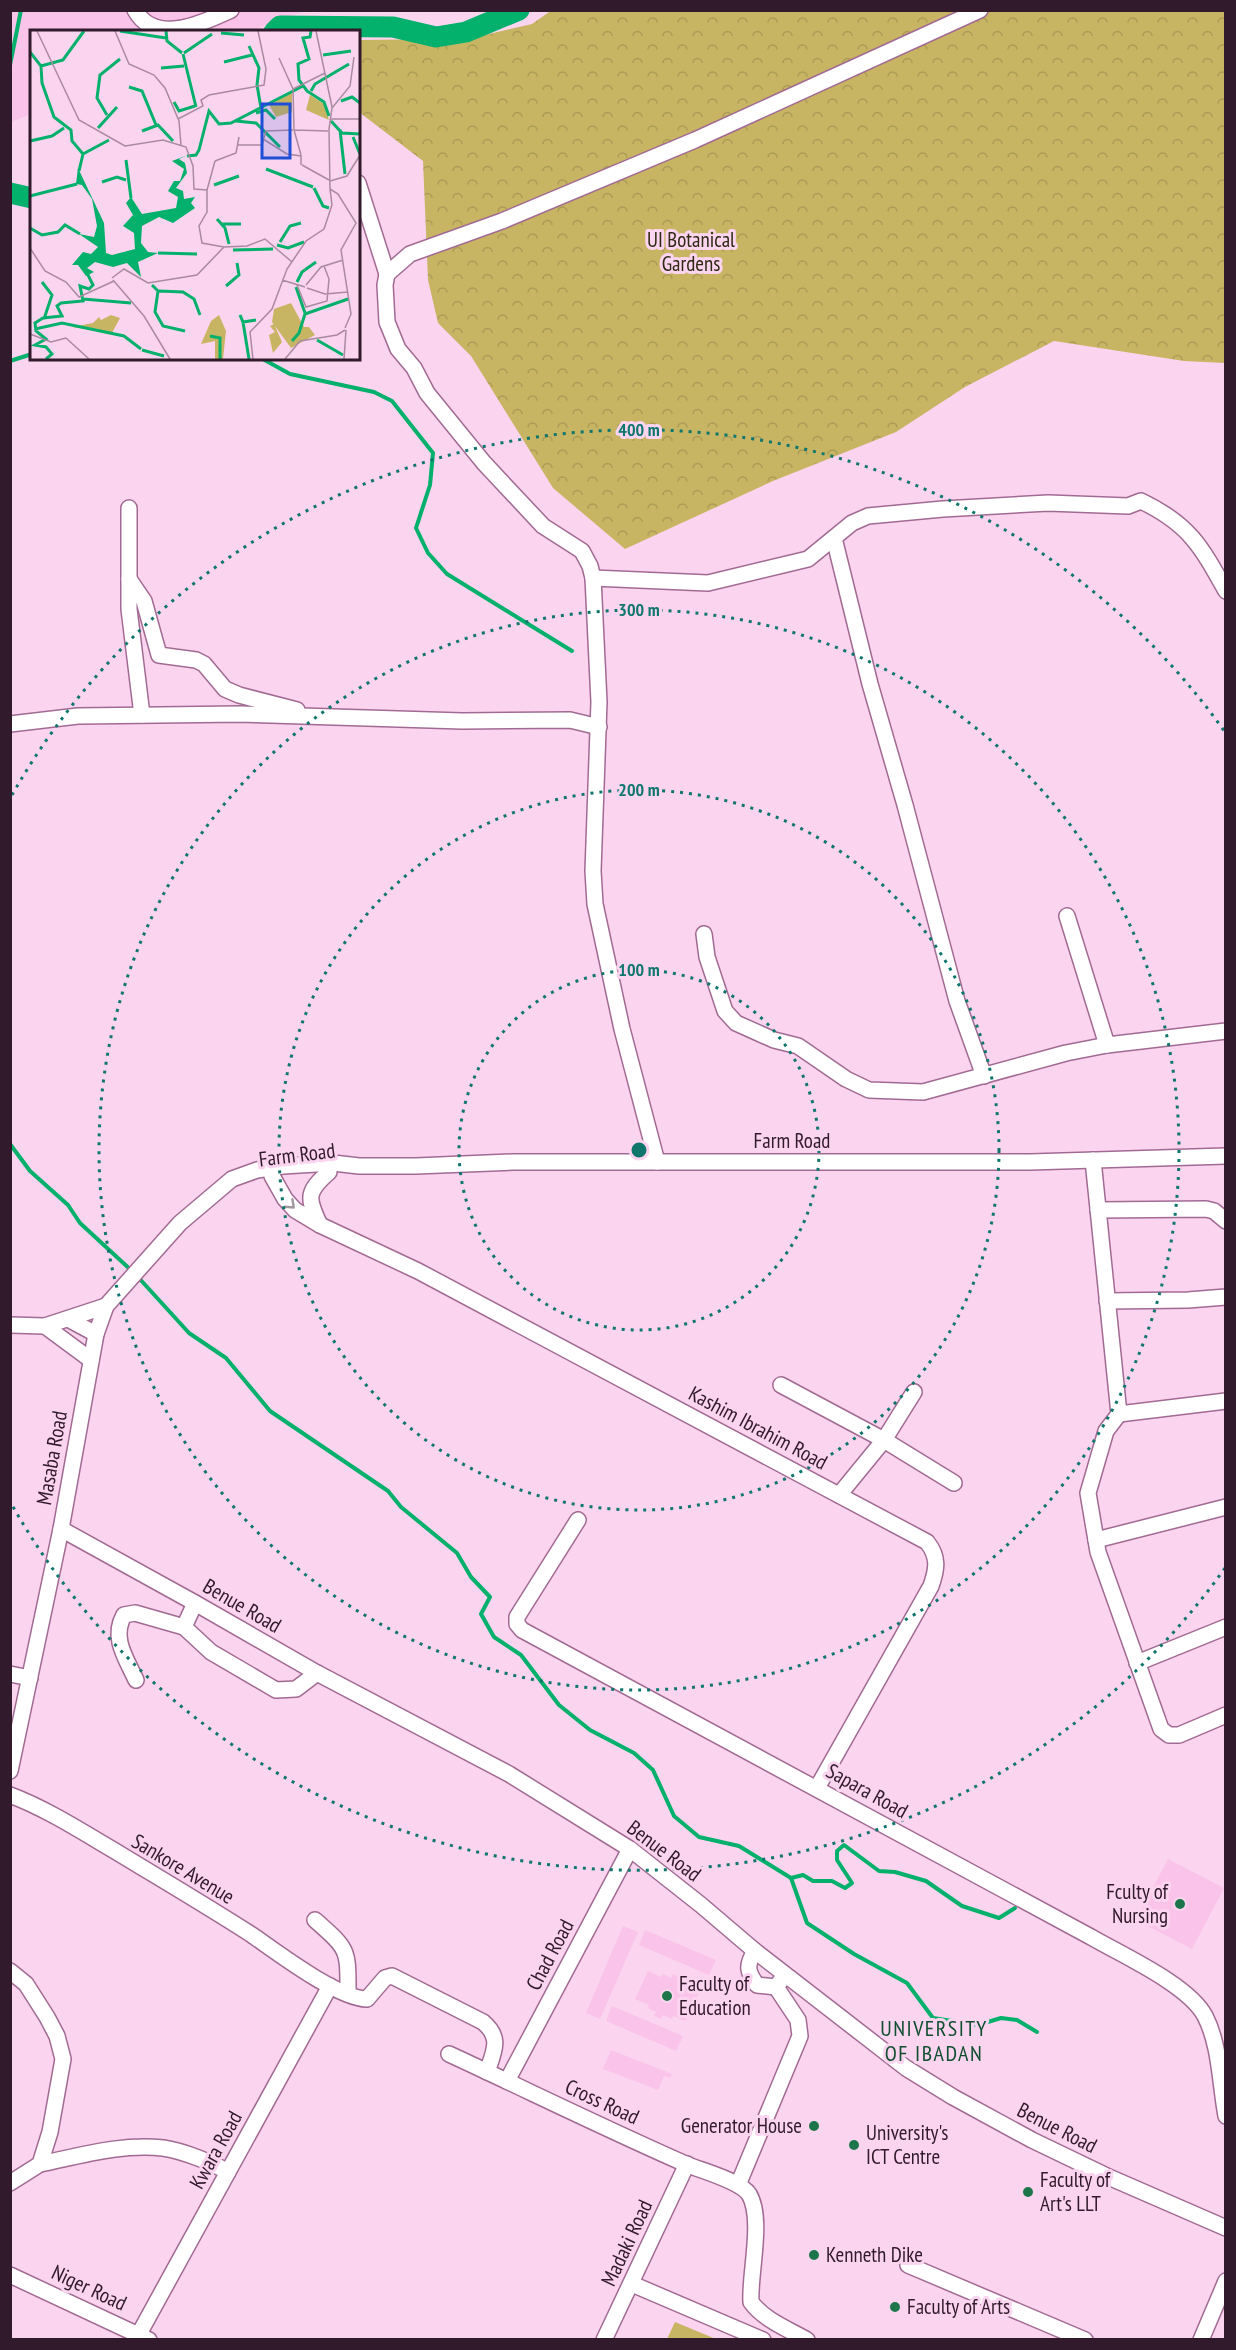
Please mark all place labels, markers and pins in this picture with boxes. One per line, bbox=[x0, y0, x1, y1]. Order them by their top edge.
centre of rings bbox=[629, 1140, 649, 1160]
place label: Fculty of Nursing bbox=[1106, 1878, 1169, 1929]
marker: Fculty of Nursing bbox=[1173, 1897, 1187, 1911]
place label: Faculty of Education bbox=[679, 1970, 751, 2021]
marker: Faculty of Education bbox=[660, 1989, 674, 2003]
place label: Generator House bbox=[681, 2112, 802, 2139]
marker: Generator House bbox=[807, 2119, 821, 2133]
place label: University's ICT Centre bbox=[866, 2119, 948, 2170]
marker: University's ICT Centre bbox=[847, 2138, 861, 2152]
place label: Faculty of Art's LLT bbox=[1040, 2166, 1111, 2217]
marker: Faculty of Art's LLT bbox=[1021, 2185, 1035, 2199]
place label: Kenneth Dike bbox=[826, 2241, 923, 2268]
marker: Kenneth Dike bbox=[807, 2248, 821, 2262]
place label: Faculty of Arts bbox=[907, 2293, 1010, 2320]
marker: Faculty of Arts bbox=[888, 2300, 902, 2314]

